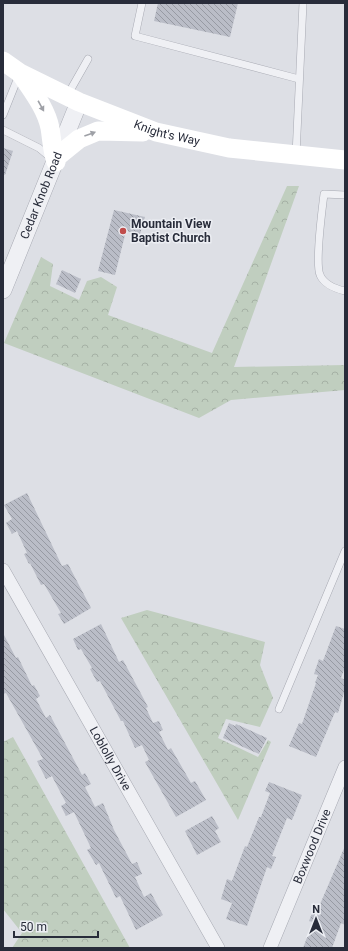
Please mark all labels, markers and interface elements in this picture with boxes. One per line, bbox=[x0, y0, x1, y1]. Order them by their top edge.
one-way arrow bbox=[38, 100, 45, 111]
street label: Knight's Way bbox=[132, 117, 201, 148]
one-way arrow bbox=[84, 130, 96, 136]
street label: Cedar Knob Road bbox=[17, 150, 65, 241]
place label: Mountain View Baptist Church bbox=[131, 217, 212, 245]
marker: Mountain View Baptist Church bbox=[118, 226, 128, 236]
street label: Loblolly Drive bbox=[87, 724, 134, 793]
street label: Boxwood Drive bbox=[290, 807, 334, 886]
north arrow bbox=[296, 899, 336, 939]
text: N bbox=[312, 903, 320, 916]
scale bar bbox=[14, 913, 98, 939]
text: 50 m bbox=[20, 920, 47, 934]

